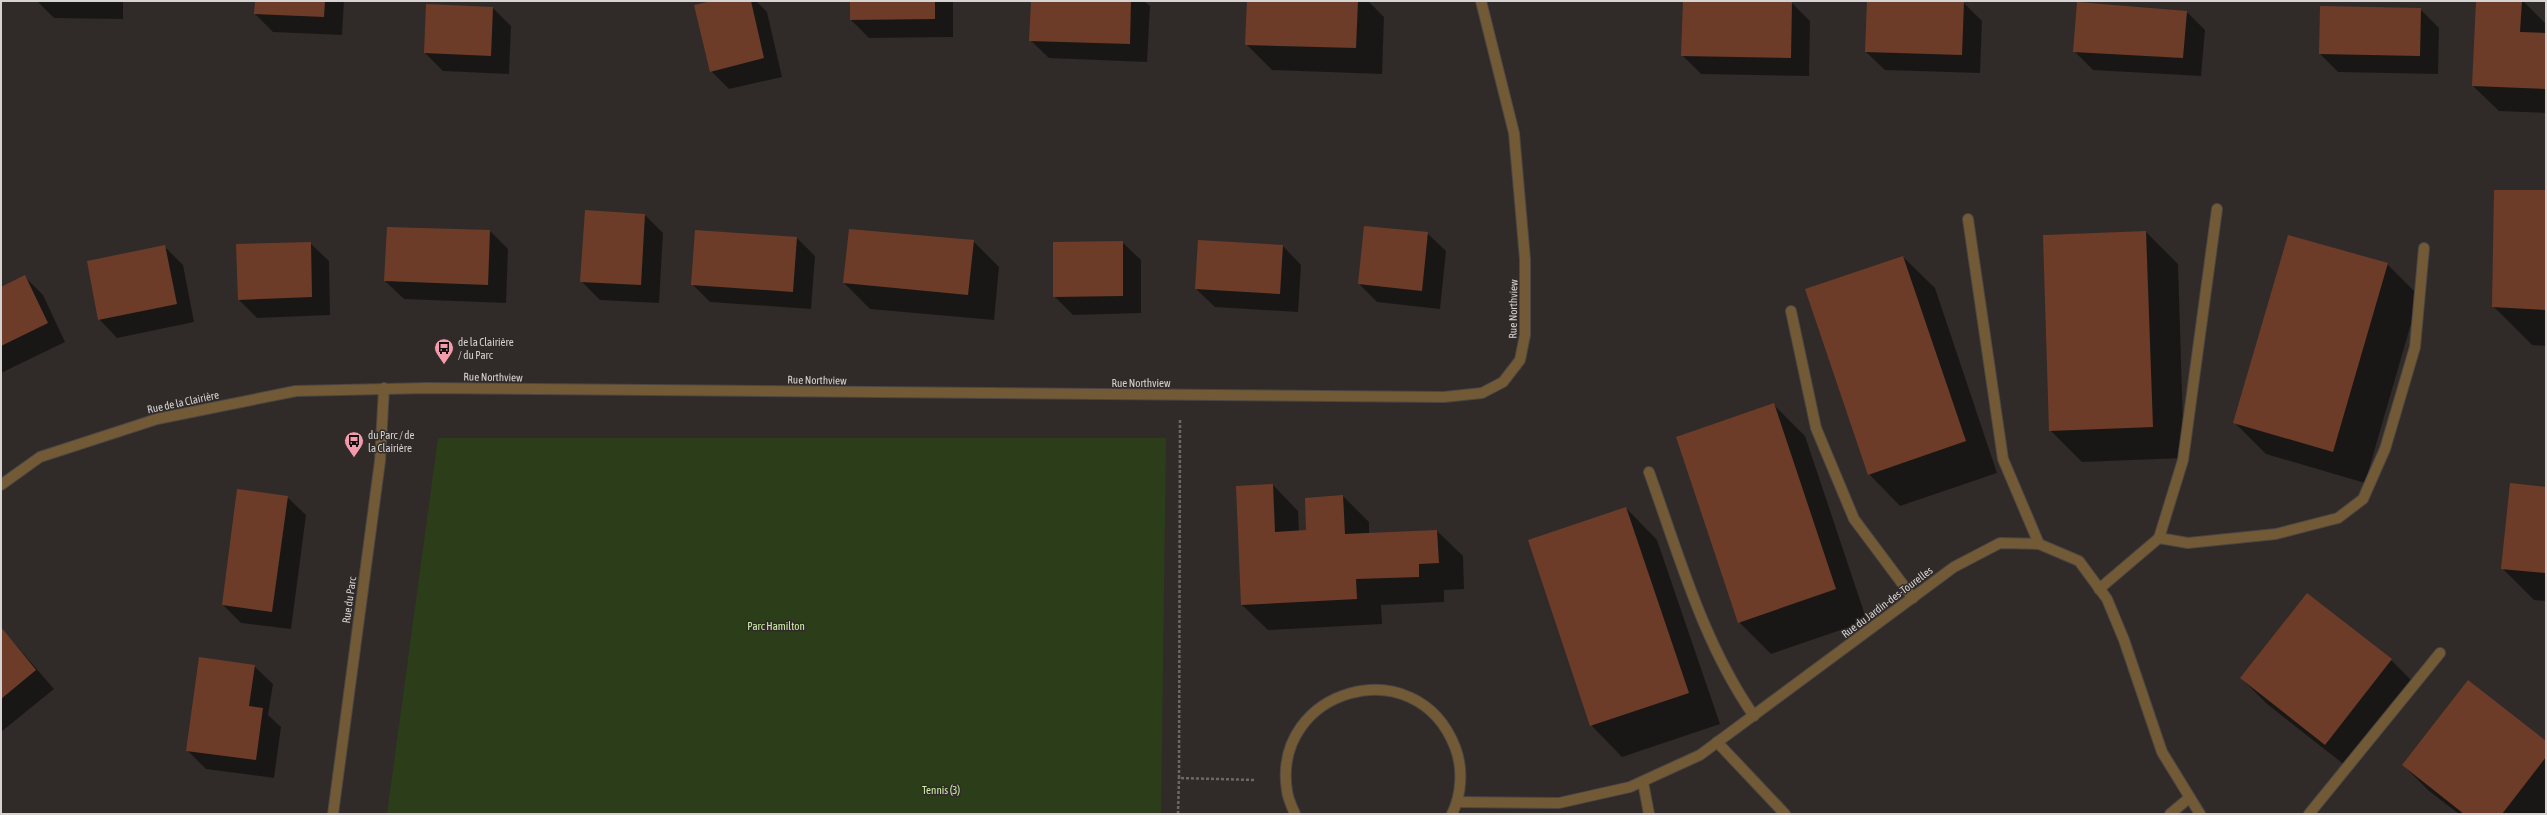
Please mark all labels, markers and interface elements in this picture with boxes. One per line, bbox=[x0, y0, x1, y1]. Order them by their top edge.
street label: Rue Northview bbox=[1506, 279, 1520, 339]
place label: de la Clairière / du Parc bbox=[458, 336, 514, 361]
bus stop icon: de la Clairière / du Parc bbox=[433, 337, 455, 365]
street label: Rue Northview bbox=[463, 370, 523, 384]
street label: Rue Northview bbox=[787, 373, 847, 387]
street label: Rue Northview bbox=[1111, 377, 1171, 389]
street label: Rue de la Clairière bbox=[146, 389, 220, 415]
place label: du Parc / de la Clairière bbox=[368, 429, 415, 454]
bus stop icon: du Parc / de la Clairière bbox=[343, 430, 365, 458]
street label: Rue du Jardin-des-Tourelles bbox=[1839, 564, 1935, 640]
street label: Rue du Parc bbox=[340, 575, 358, 624]
park label: Parc Hamilton bbox=[747, 620, 805, 632]
park label: Tennis (3) bbox=[922, 784, 960, 796]

